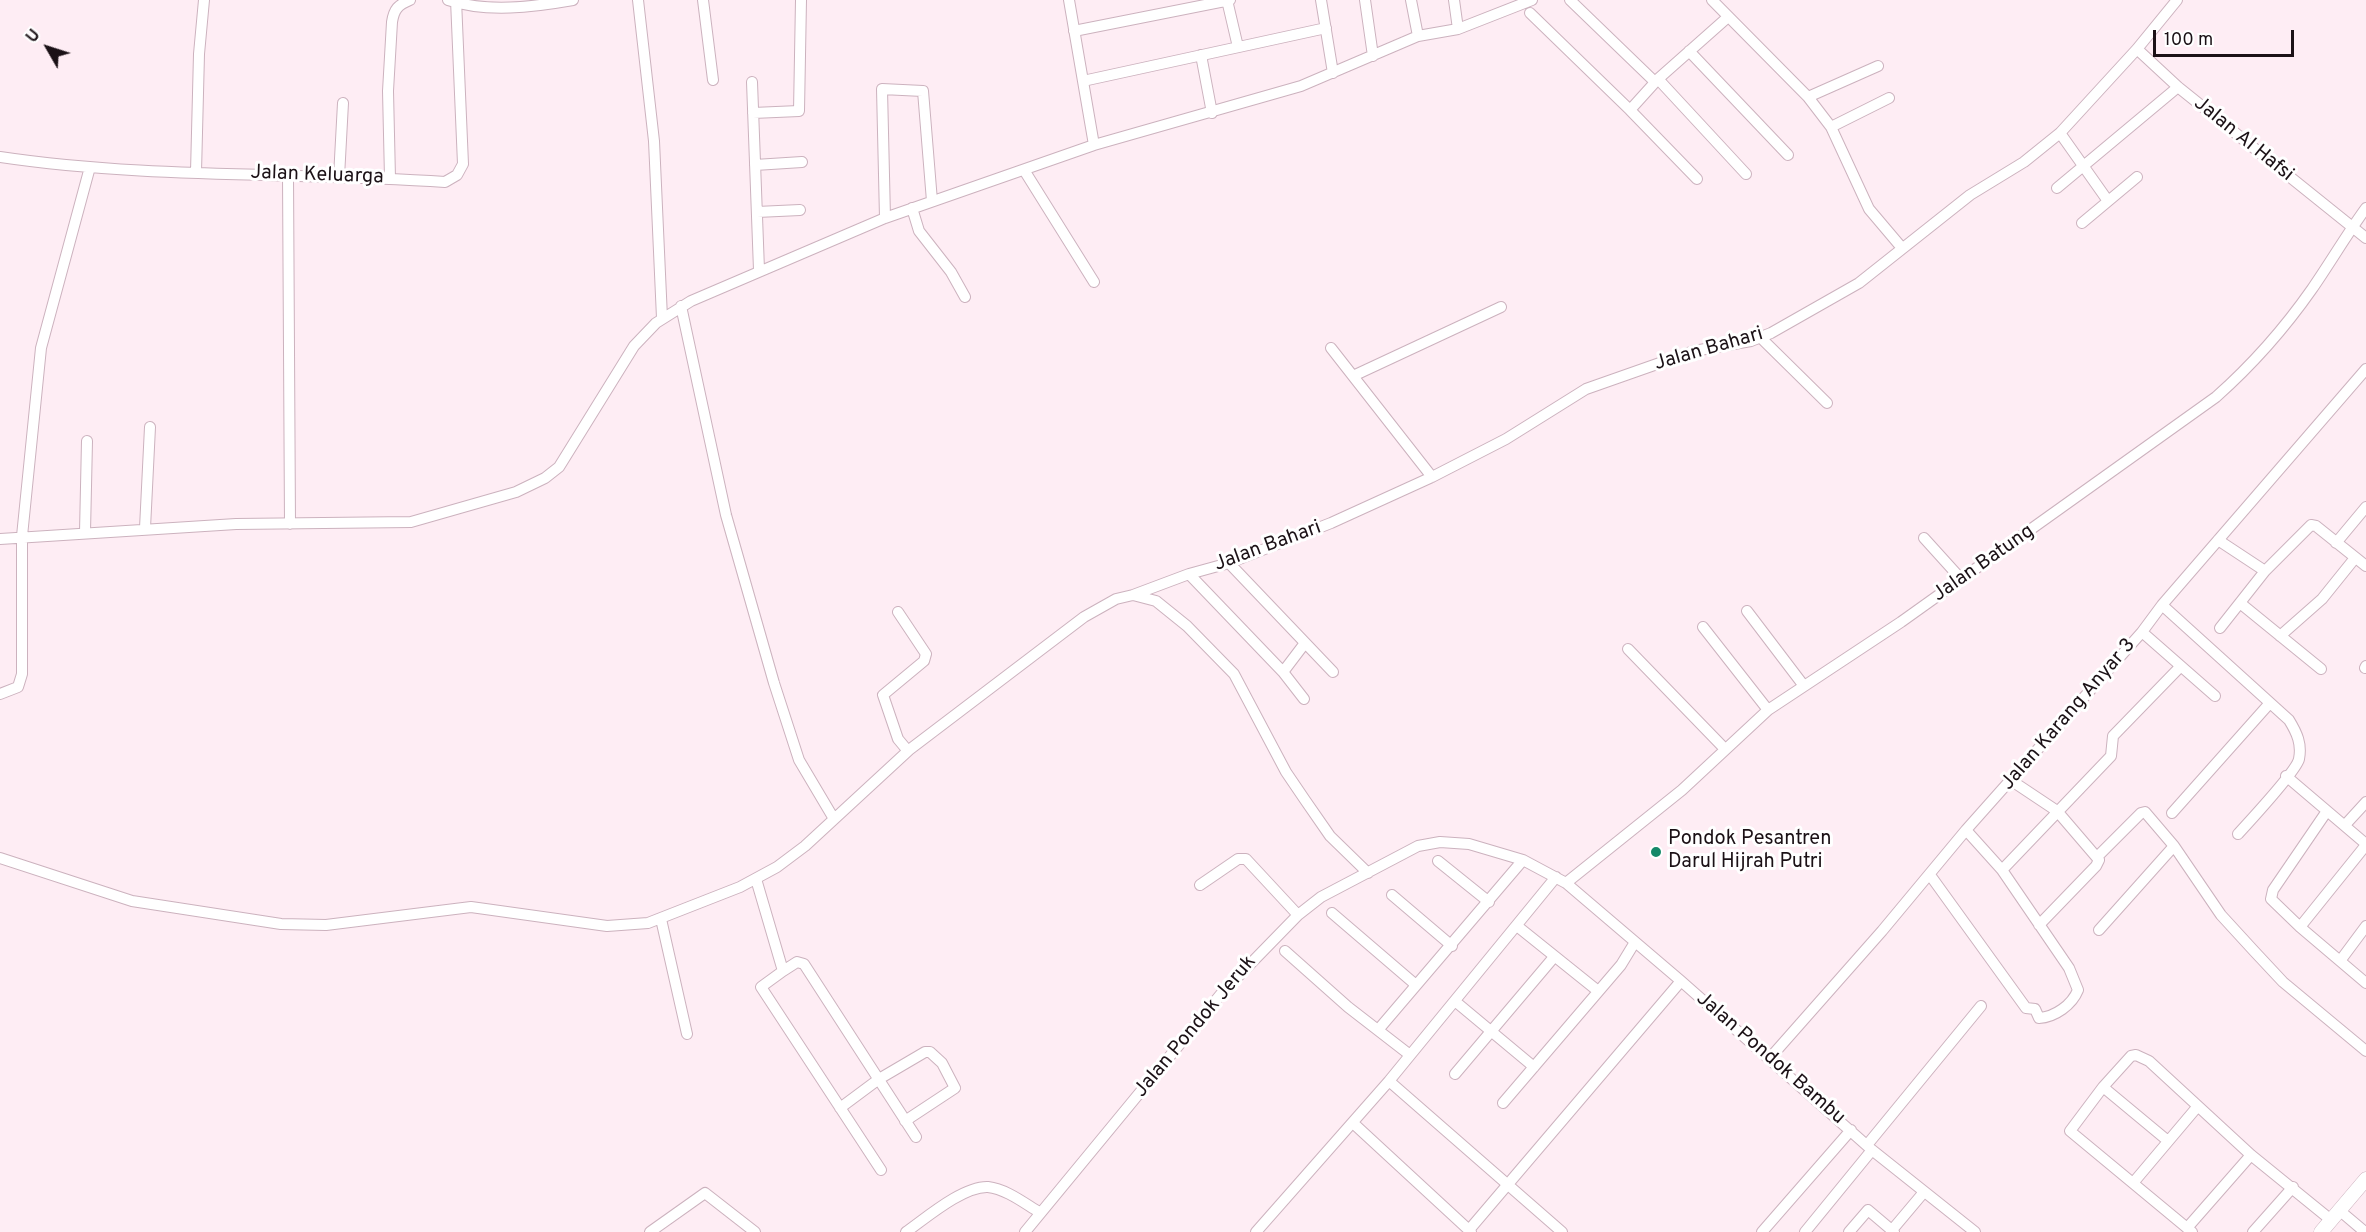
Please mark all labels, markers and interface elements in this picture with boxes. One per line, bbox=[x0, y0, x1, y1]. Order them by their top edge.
north arrow bbox=[18, 18, 78, 78]
scale bar bbox=[2156, 18, 2297, 56]
text: U bbox=[23, 26, 45, 47]
text: 100 m bbox=[2164, 29, 2213, 52]
street label: Jalan Al Hafsi bbox=[2188, 92, 2298, 188]
street label: Jalan Keluarga bbox=[250, 162, 384, 190]
street label: Jalan Bahari bbox=[1652, 323, 1766, 377]
street label: Jalan Bahari bbox=[1211, 517, 1325, 577]
street label: Jalan Batung bbox=[1929, 520, 2039, 608]
street label: Jalan Karang Anyar 3 bbox=[1997, 634, 2141, 796]
place label: Pondok Pesantren Darul Hijrah Putri bbox=[1668, 828, 1831, 875]
marker: Pondok Pesantren Darul Hijrah Putri bbox=[1649, 845, 1663, 859]
street label: Jalan Pondok Jeruk bbox=[1130, 951, 1262, 1103]
street label: Jalan Pondok Bambu bbox=[1690, 988, 1850, 1130]

